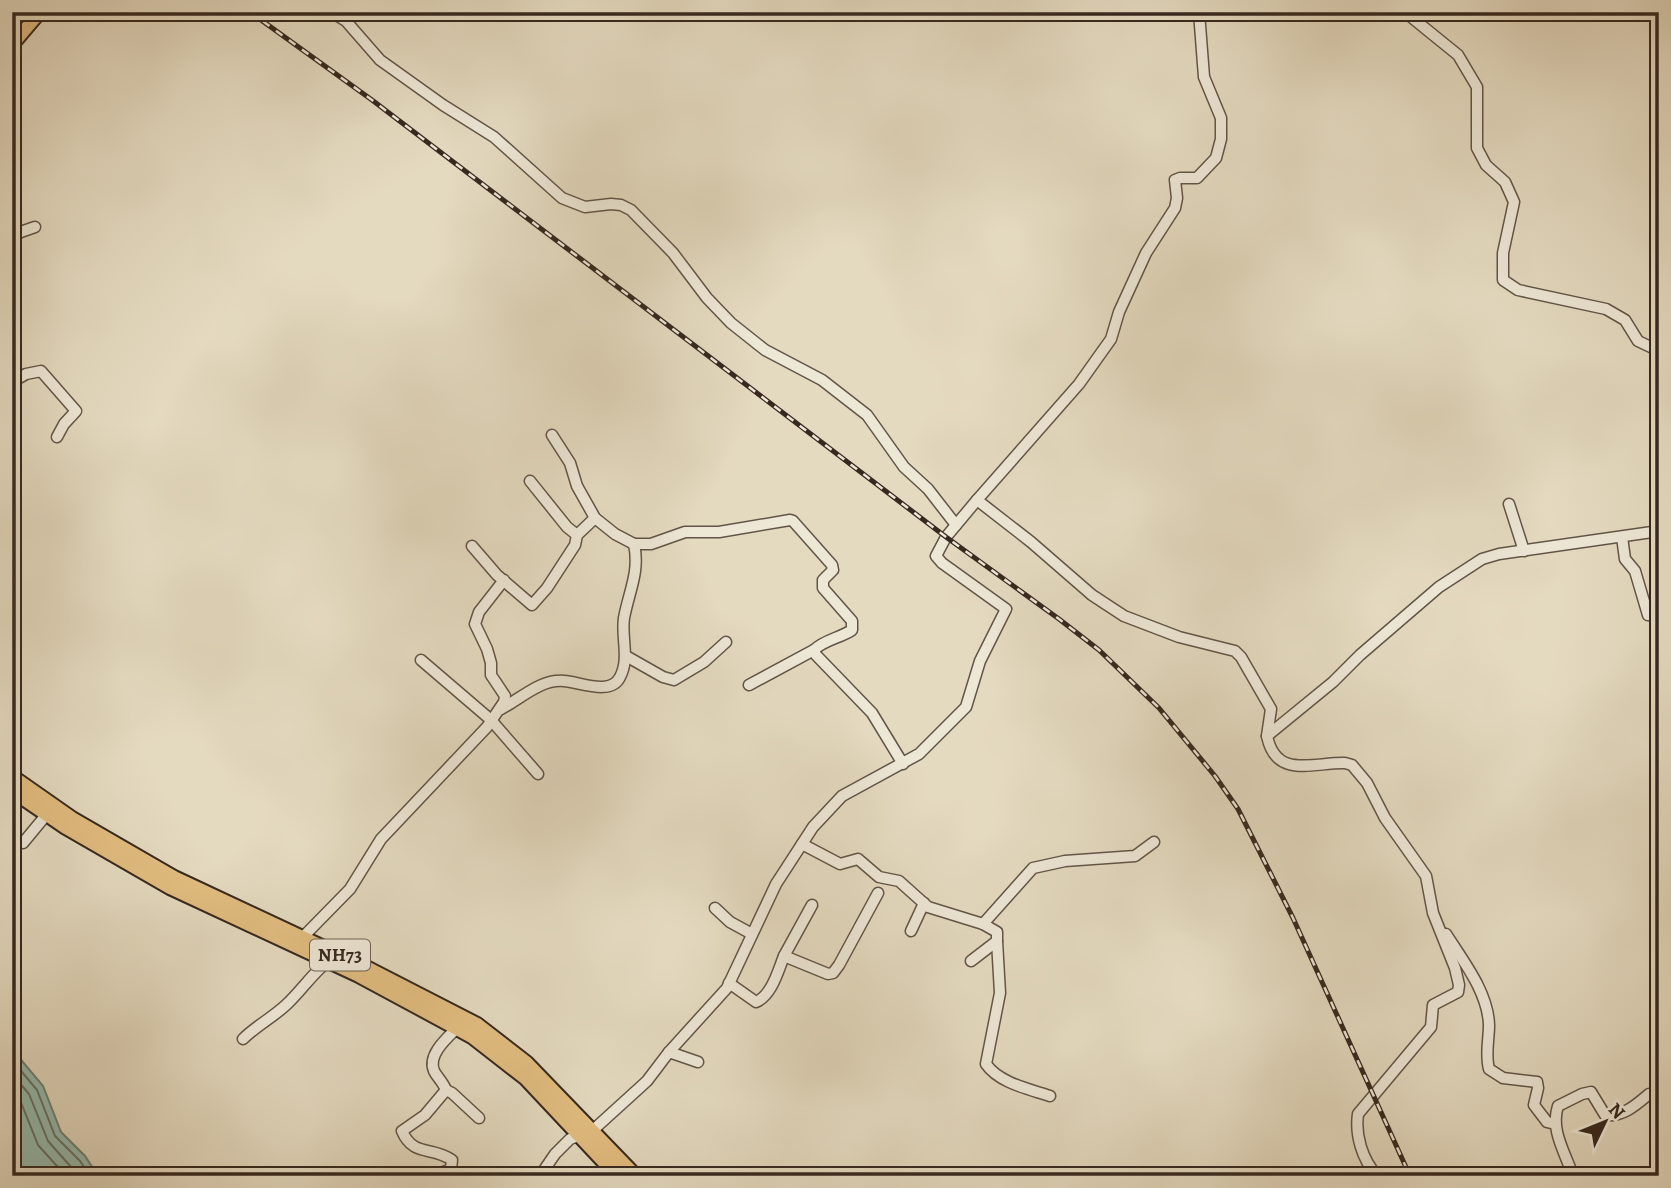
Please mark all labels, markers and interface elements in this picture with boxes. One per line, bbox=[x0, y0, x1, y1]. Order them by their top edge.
road number: NH73 bbox=[310, 939, 370, 970]
north arrow bbox=[1570, 1086, 1640, 1156]
text: N bbox=[1602, 1097, 1631, 1125]

